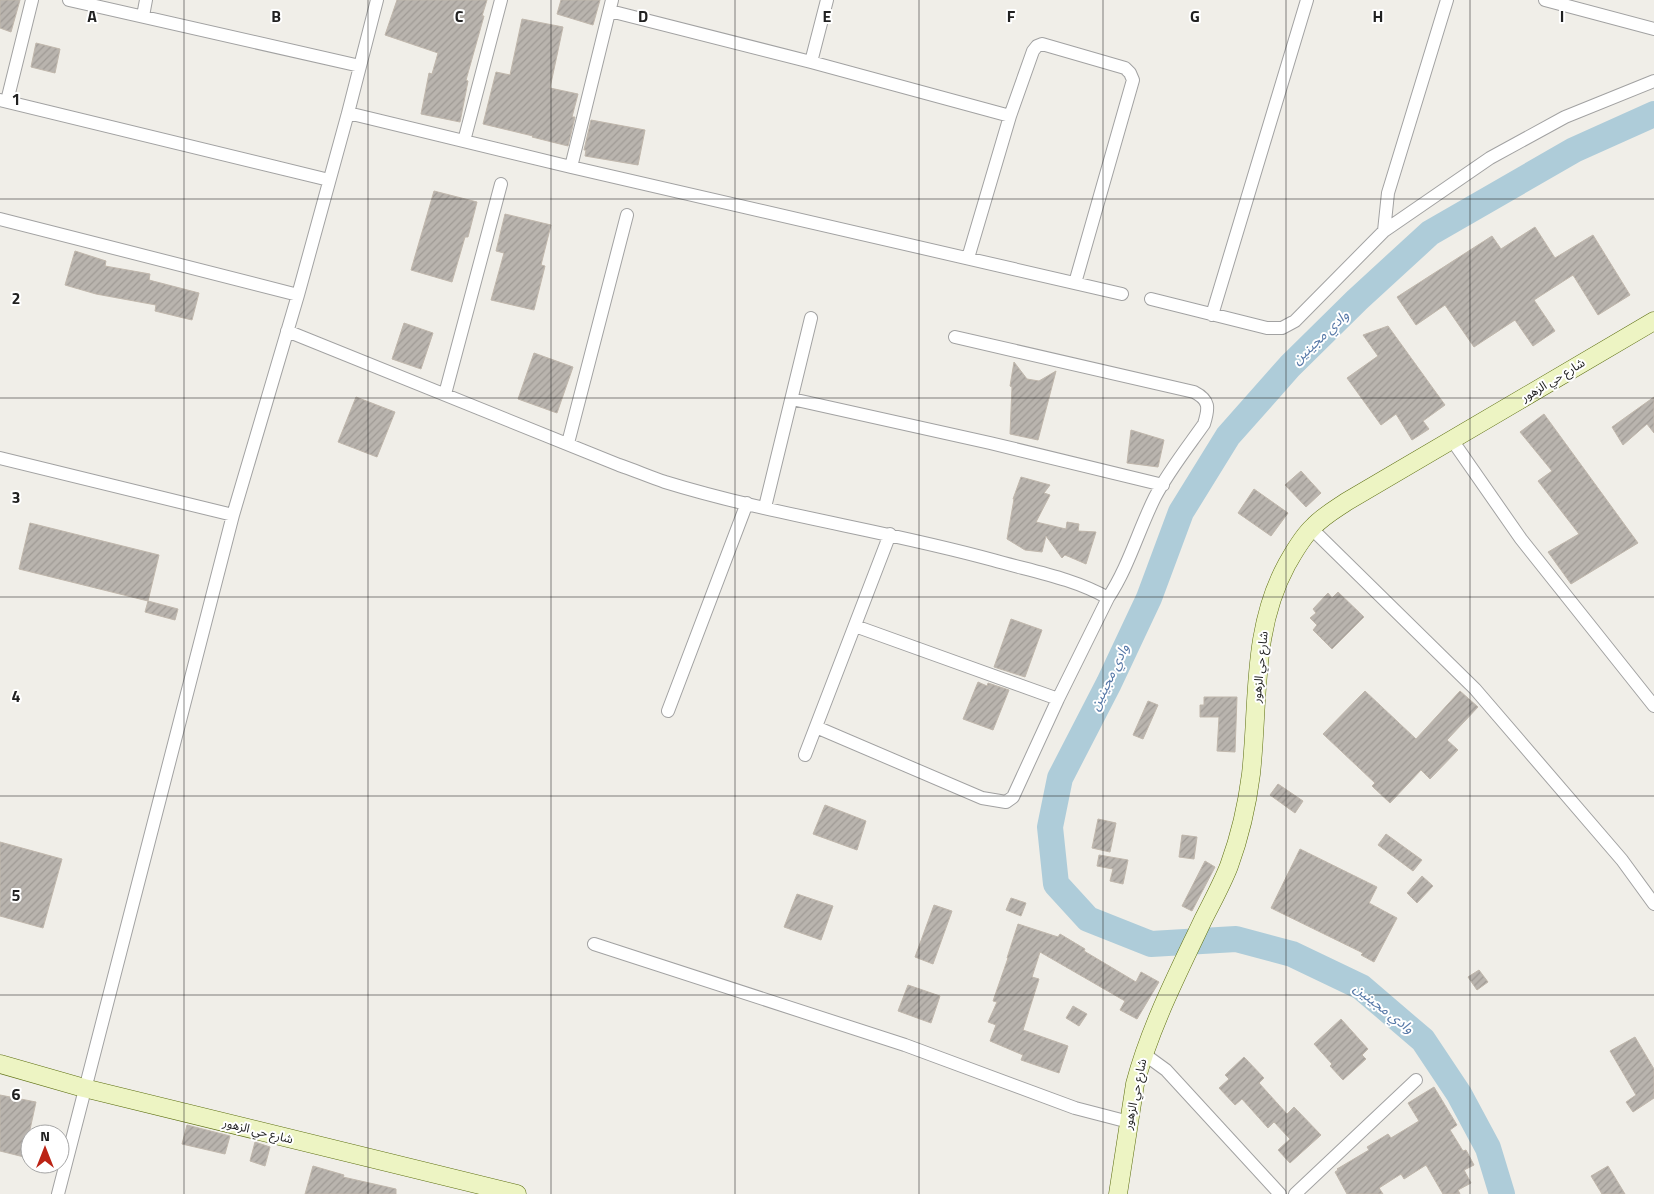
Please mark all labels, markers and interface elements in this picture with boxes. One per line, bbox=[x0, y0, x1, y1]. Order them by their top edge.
text: A bbox=[87, 4, 97, 28]
text: B bbox=[271, 4, 281, 28]
text: C bbox=[455, 4, 464, 28]
text: D bbox=[638, 4, 648, 28]
text: E bbox=[823, 4, 832, 28]
text: F bbox=[1007, 4, 1016, 28]
text: G bbox=[1190, 4, 1200, 28]
text: H bbox=[1373, 4, 1383, 28]
text: I bbox=[1560, 4, 1564, 28]
text: 1 bbox=[12, 87, 20, 111]
text: 2 bbox=[12, 286, 20, 310]
water label: وادي مجينين bbox=[1286, 304, 1354, 370]
street label: شارع حي الزهور bbox=[1516, 353, 1589, 407]
text: 3 bbox=[12, 485, 20, 509]
street label: شارع حي الزهور bbox=[1246, 630, 1273, 705]
water label: وادي مجينين bbox=[1083, 640, 1135, 714]
text: 4 bbox=[12, 684, 21, 708]
text: 5 bbox=[12, 883, 21, 907]
water label: وادي مجينين bbox=[1349, 977, 1419, 1039]
street label: شارع حي الزهور bbox=[1118, 1057, 1152, 1132]
text: 6 bbox=[12, 1082, 21, 1106]
street label: شارع حي الزهور bbox=[220, 1112, 295, 1149]
north arrow bbox=[20, 1124, 70, 1174]
text: N bbox=[40, 1125, 50, 1146]

